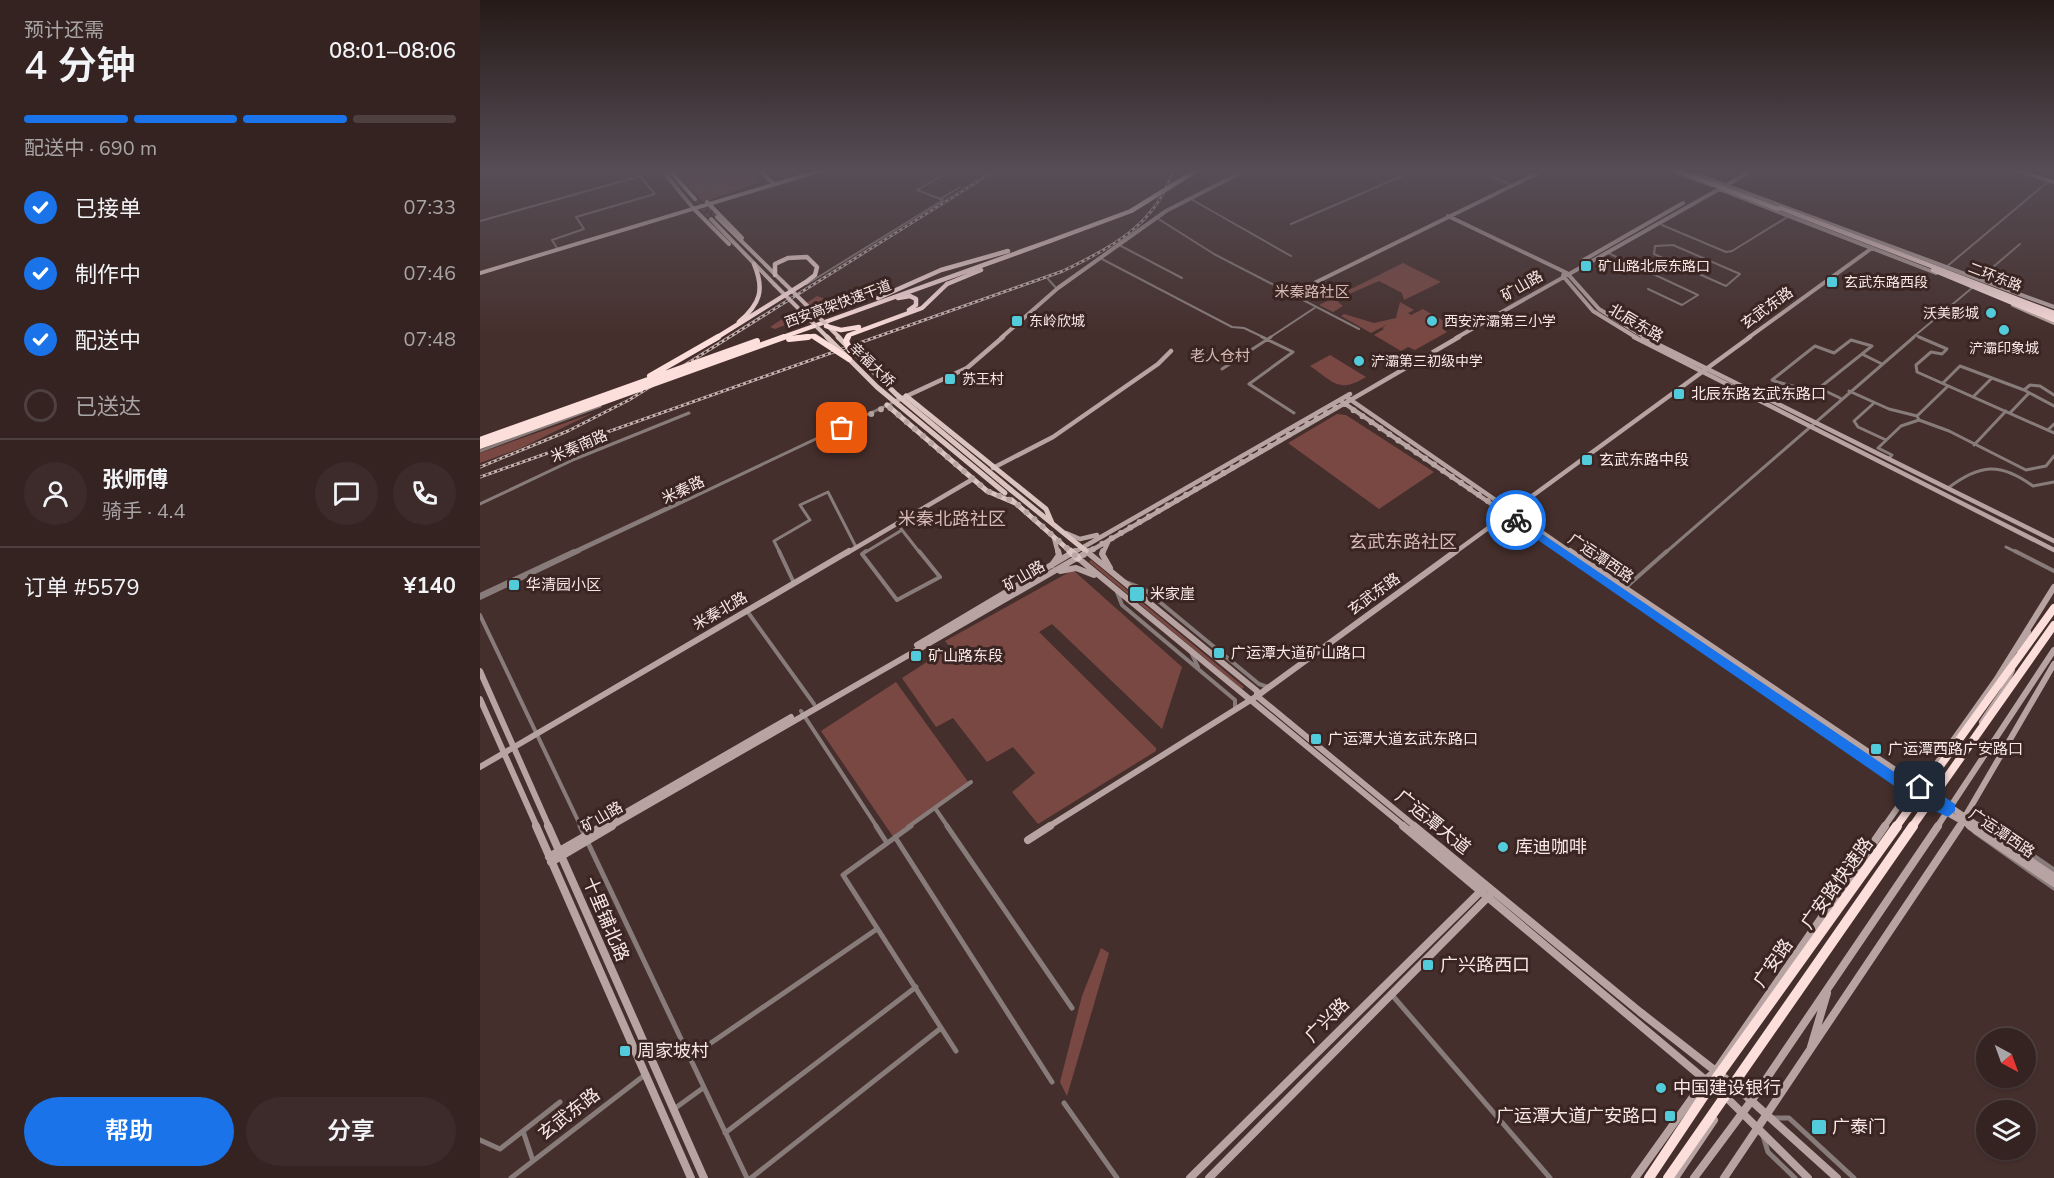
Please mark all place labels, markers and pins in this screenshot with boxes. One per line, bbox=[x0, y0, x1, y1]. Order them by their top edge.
place label: 矿山路北辰东路口 bbox=[1598, 257, 1710, 276]
marker: 矿山路北辰东路口 bbox=[1579, 259, 1593, 273]
place label: 玄武东路西段 bbox=[1844, 273, 1928, 292]
marker: 玄武东路西段 bbox=[1825, 275, 1839, 289]
place label: 沃美影城 bbox=[1923, 304, 1979, 323]
marker: 沃美影城 bbox=[1984, 306, 1998, 320]
place label: 东岭欣城 bbox=[1029, 312, 1085, 331]
place label: 西安浐灞第三小学 bbox=[1444, 312, 1556, 331]
marker: 东岭欣城 bbox=[1010, 314, 1024, 328]
marker: 西安浐灞第三小学 bbox=[1425, 314, 1439, 328]
marker: 浐灞印象城 bbox=[1997, 323, 2011, 337]
place label: 浐灞印象城 bbox=[1969, 339, 2039, 358]
place label: 浐灞第三初级中学 bbox=[1371, 352, 1483, 371]
marker: 浐灞第三初级中学 bbox=[1352, 354, 1366, 368]
place label: 苏王村 bbox=[962, 370, 1004, 389]
marker: 苏王村 bbox=[943, 372, 957, 386]
place label: 北辰东路玄武东路口 bbox=[1691, 384, 1826, 404]
marker: 北辰东路玄武东路口 bbox=[1672, 387, 1686, 401]
pin bbox=[816, 402, 867, 453]
place label: 玄武东路中段 bbox=[1599, 450, 1689, 470]
marker: 玄武东路中段 bbox=[1580, 453, 1594, 467]
place label: 华清园小区 bbox=[526, 575, 601, 595]
marker: 华清园小区 bbox=[507, 578, 521, 592]
place label: 米家崖 bbox=[1150, 584, 1195, 604]
marker: 米家崖 bbox=[1128, 585, 1146, 603]
place label: 广运潭大道矿山路口 bbox=[1231, 643, 1366, 663]
place label: 矿山路东段 bbox=[928, 646, 1003, 666]
marker: 广运潭大道矿山路口 bbox=[1212, 646, 1226, 660]
marker: 矿山路东段 bbox=[909, 649, 923, 663]
place label: 广运潭大道玄武东路口 bbox=[1328, 729, 1478, 749]
marker: 广运潭大道玄武东路口 bbox=[1309, 732, 1323, 746]
place label: 广运潭西路广安路口 bbox=[1888, 739, 2023, 759]
marker: 广运潭西路广安路口 bbox=[1869, 742, 1883, 756]
pin bbox=[1894, 761, 1945, 812]
place label: 库迪咖啡 bbox=[1515, 835, 1587, 859]
marker: 库迪咖啡 bbox=[1496, 840, 1510, 854]
place label: 广兴路西口 bbox=[1440, 953, 1530, 977]
marker: 广兴路西口 bbox=[1421, 958, 1435, 972]
place label: 周家坡村 bbox=[637, 1039, 709, 1063]
marker: 周家坡村 bbox=[618, 1044, 632, 1058]
place label: 中国建设银行 bbox=[1673, 1076, 1781, 1100]
marker: 中国建设银行 bbox=[1654, 1081, 1668, 1095]
place label: 广运潭大道广安路口 bbox=[1496, 1104, 1658, 1128]
marker: 广运潭大道广安路口 bbox=[1663, 1109, 1677, 1123]
place label: 广泰门 bbox=[1832, 1115, 1886, 1139]
marker: 广泰门 bbox=[1810, 1118, 1828, 1136]

